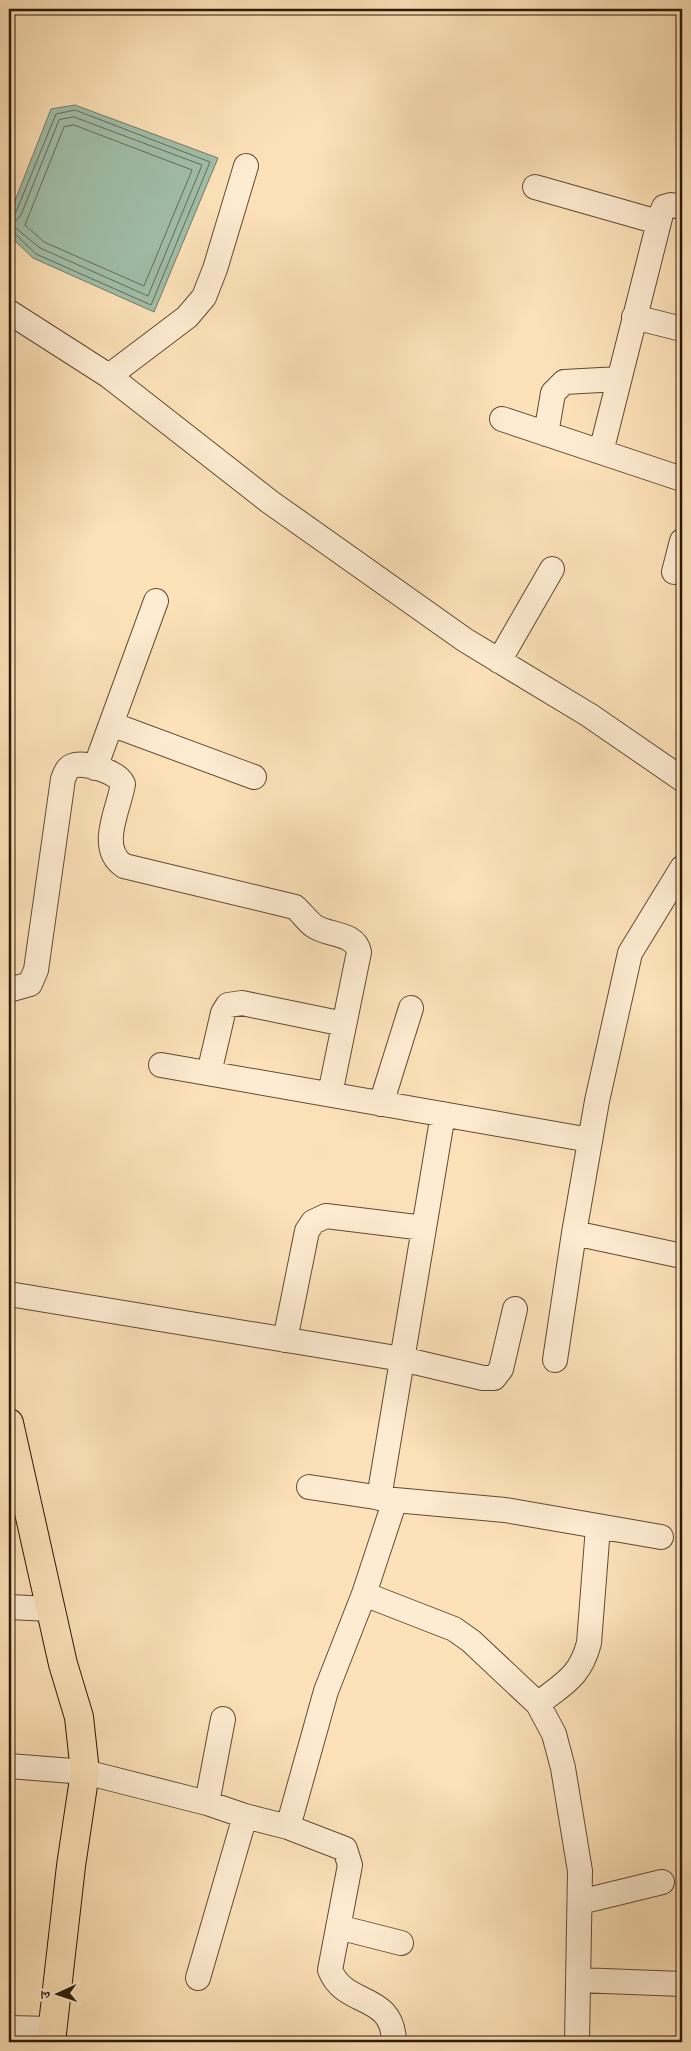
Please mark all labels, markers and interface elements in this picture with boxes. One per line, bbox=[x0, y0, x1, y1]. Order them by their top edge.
north arrow bbox=[32, 1968, 82, 2018]
text: उ bbox=[39, 1990, 53, 2000]

